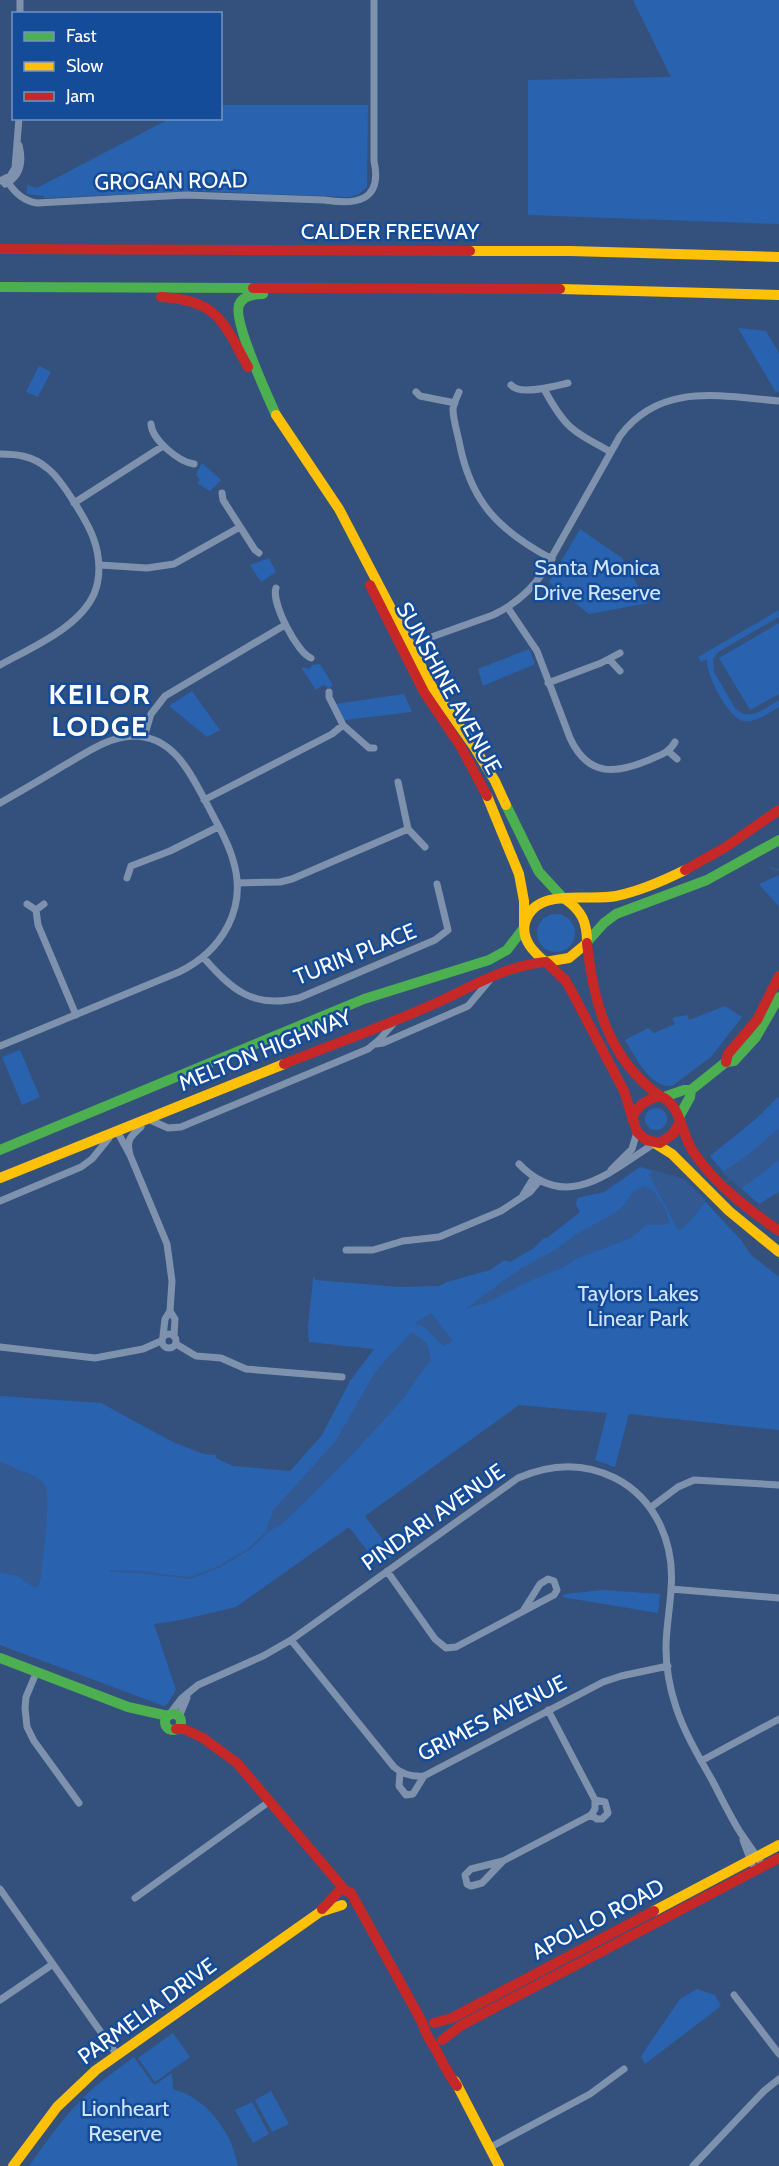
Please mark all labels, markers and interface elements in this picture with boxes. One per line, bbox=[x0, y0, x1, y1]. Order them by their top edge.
legend bbox=[12, 12, 222, 120]
text: Fast bbox=[66, 25, 97, 47]
text: Slow bbox=[66, 55, 103, 77]
text: Jam bbox=[65, 85, 95, 107]
street label: GROGAN ROAD bbox=[94, 166, 248, 196]
street label: CALDER FREEWAY bbox=[301, 218, 480, 245]
park label: Santa Monica Drive Reserve bbox=[533, 554, 661, 606]
street label: SUNSHINE AVENUE bbox=[391, 597, 507, 779]
district label: KEILOR LODGE bbox=[49, 677, 151, 743]
street label: TURIN PLACE bbox=[290, 917, 420, 991]
street label: MELTON HIGHWAY bbox=[175, 1003, 356, 1097]
park label: Taylors Lakes Linear Park bbox=[577, 1280, 699, 1332]
street label: PINDARI AVENUE bbox=[356, 1458, 510, 1576]
street label: GRIMES AVENUE bbox=[413, 1669, 571, 1767]
street label: APOLLO ROAD bbox=[527, 1873, 669, 1965]
street label: PARMELIA DRIVE bbox=[73, 1952, 221, 2070]
park label: Lionheart Reserve bbox=[81, 2095, 170, 2147]

